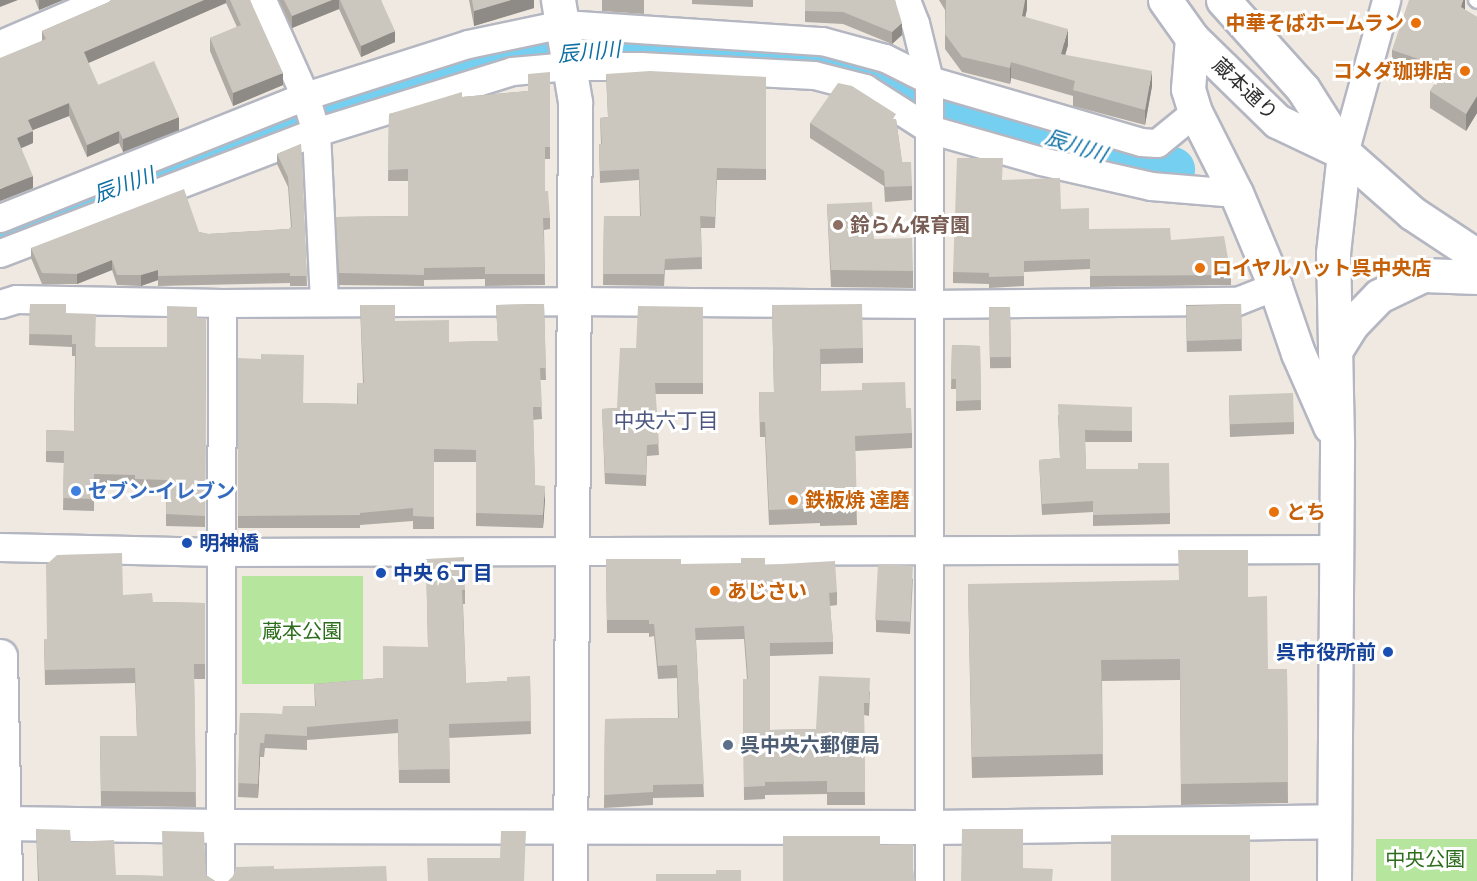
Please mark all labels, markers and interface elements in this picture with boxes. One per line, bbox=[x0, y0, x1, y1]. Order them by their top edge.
place label: 中華そばホームラン bbox=[1224, 11, 1404, 35]
marker: 中華そばホームラン bbox=[1409, 16, 1423, 30]
water label: 辰川川 bbox=[557, 37, 621, 67]
street label: 蔵本通り bbox=[1208, 53, 1282, 125]
place label: コメダ珈琲店 bbox=[1333, 59, 1453, 83]
marker: コメダ珈琲店 bbox=[1458, 64, 1472, 78]
water label: 辰川川 bbox=[1042, 124, 1110, 168]
water label: 辰川川 bbox=[90, 162, 158, 208]
place label: 鈴らん保育園 bbox=[850, 213, 970, 237]
marker: 鈴らん保育園 bbox=[831, 218, 845, 232]
place label: ロイヤルハット呉中央店 bbox=[1212, 256, 1432, 280]
marker: ロイヤルハット呉中央店 bbox=[1193, 261, 1207, 275]
district label: 中央六丁目 bbox=[614, 408, 718, 434]
place label: セブン-イレブン bbox=[88, 479, 235, 503]
marker: セブン-イレブン bbox=[69, 484, 83, 498]
place label: 鉄板焼 達磨 bbox=[805, 488, 910, 512]
marker: 鉄板焼 達磨 bbox=[786, 493, 800, 507]
place label: とち bbox=[1286, 500, 1326, 524]
marker: とち bbox=[1267, 505, 1281, 519]
place label: 明神橋 bbox=[199, 531, 259, 555]
marker: 明神橋 bbox=[180, 536, 194, 550]
place label: 中央６丁目 bbox=[393, 561, 493, 585]
marker: 中央６丁目 bbox=[374, 566, 388, 580]
place label: あじさい bbox=[727, 579, 807, 603]
marker: あじさい bbox=[708, 584, 722, 598]
park label: 蔵本公園 bbox=[262, 619, 342, 643]
place label: 呉市役所前 bbox=[1276, 640, 1376, 664]
marker: 呉市役所前 bbox=[1381, 645, 1395, 659]
place label: 呉中央六郵便局 bbox=[740, 733, 880, 757]
marker: 呉中央六郵便局 bbox=[721, 738, 735, 752]
park label: 中央公園 bbox=[1385, 847, 1465, 871]

